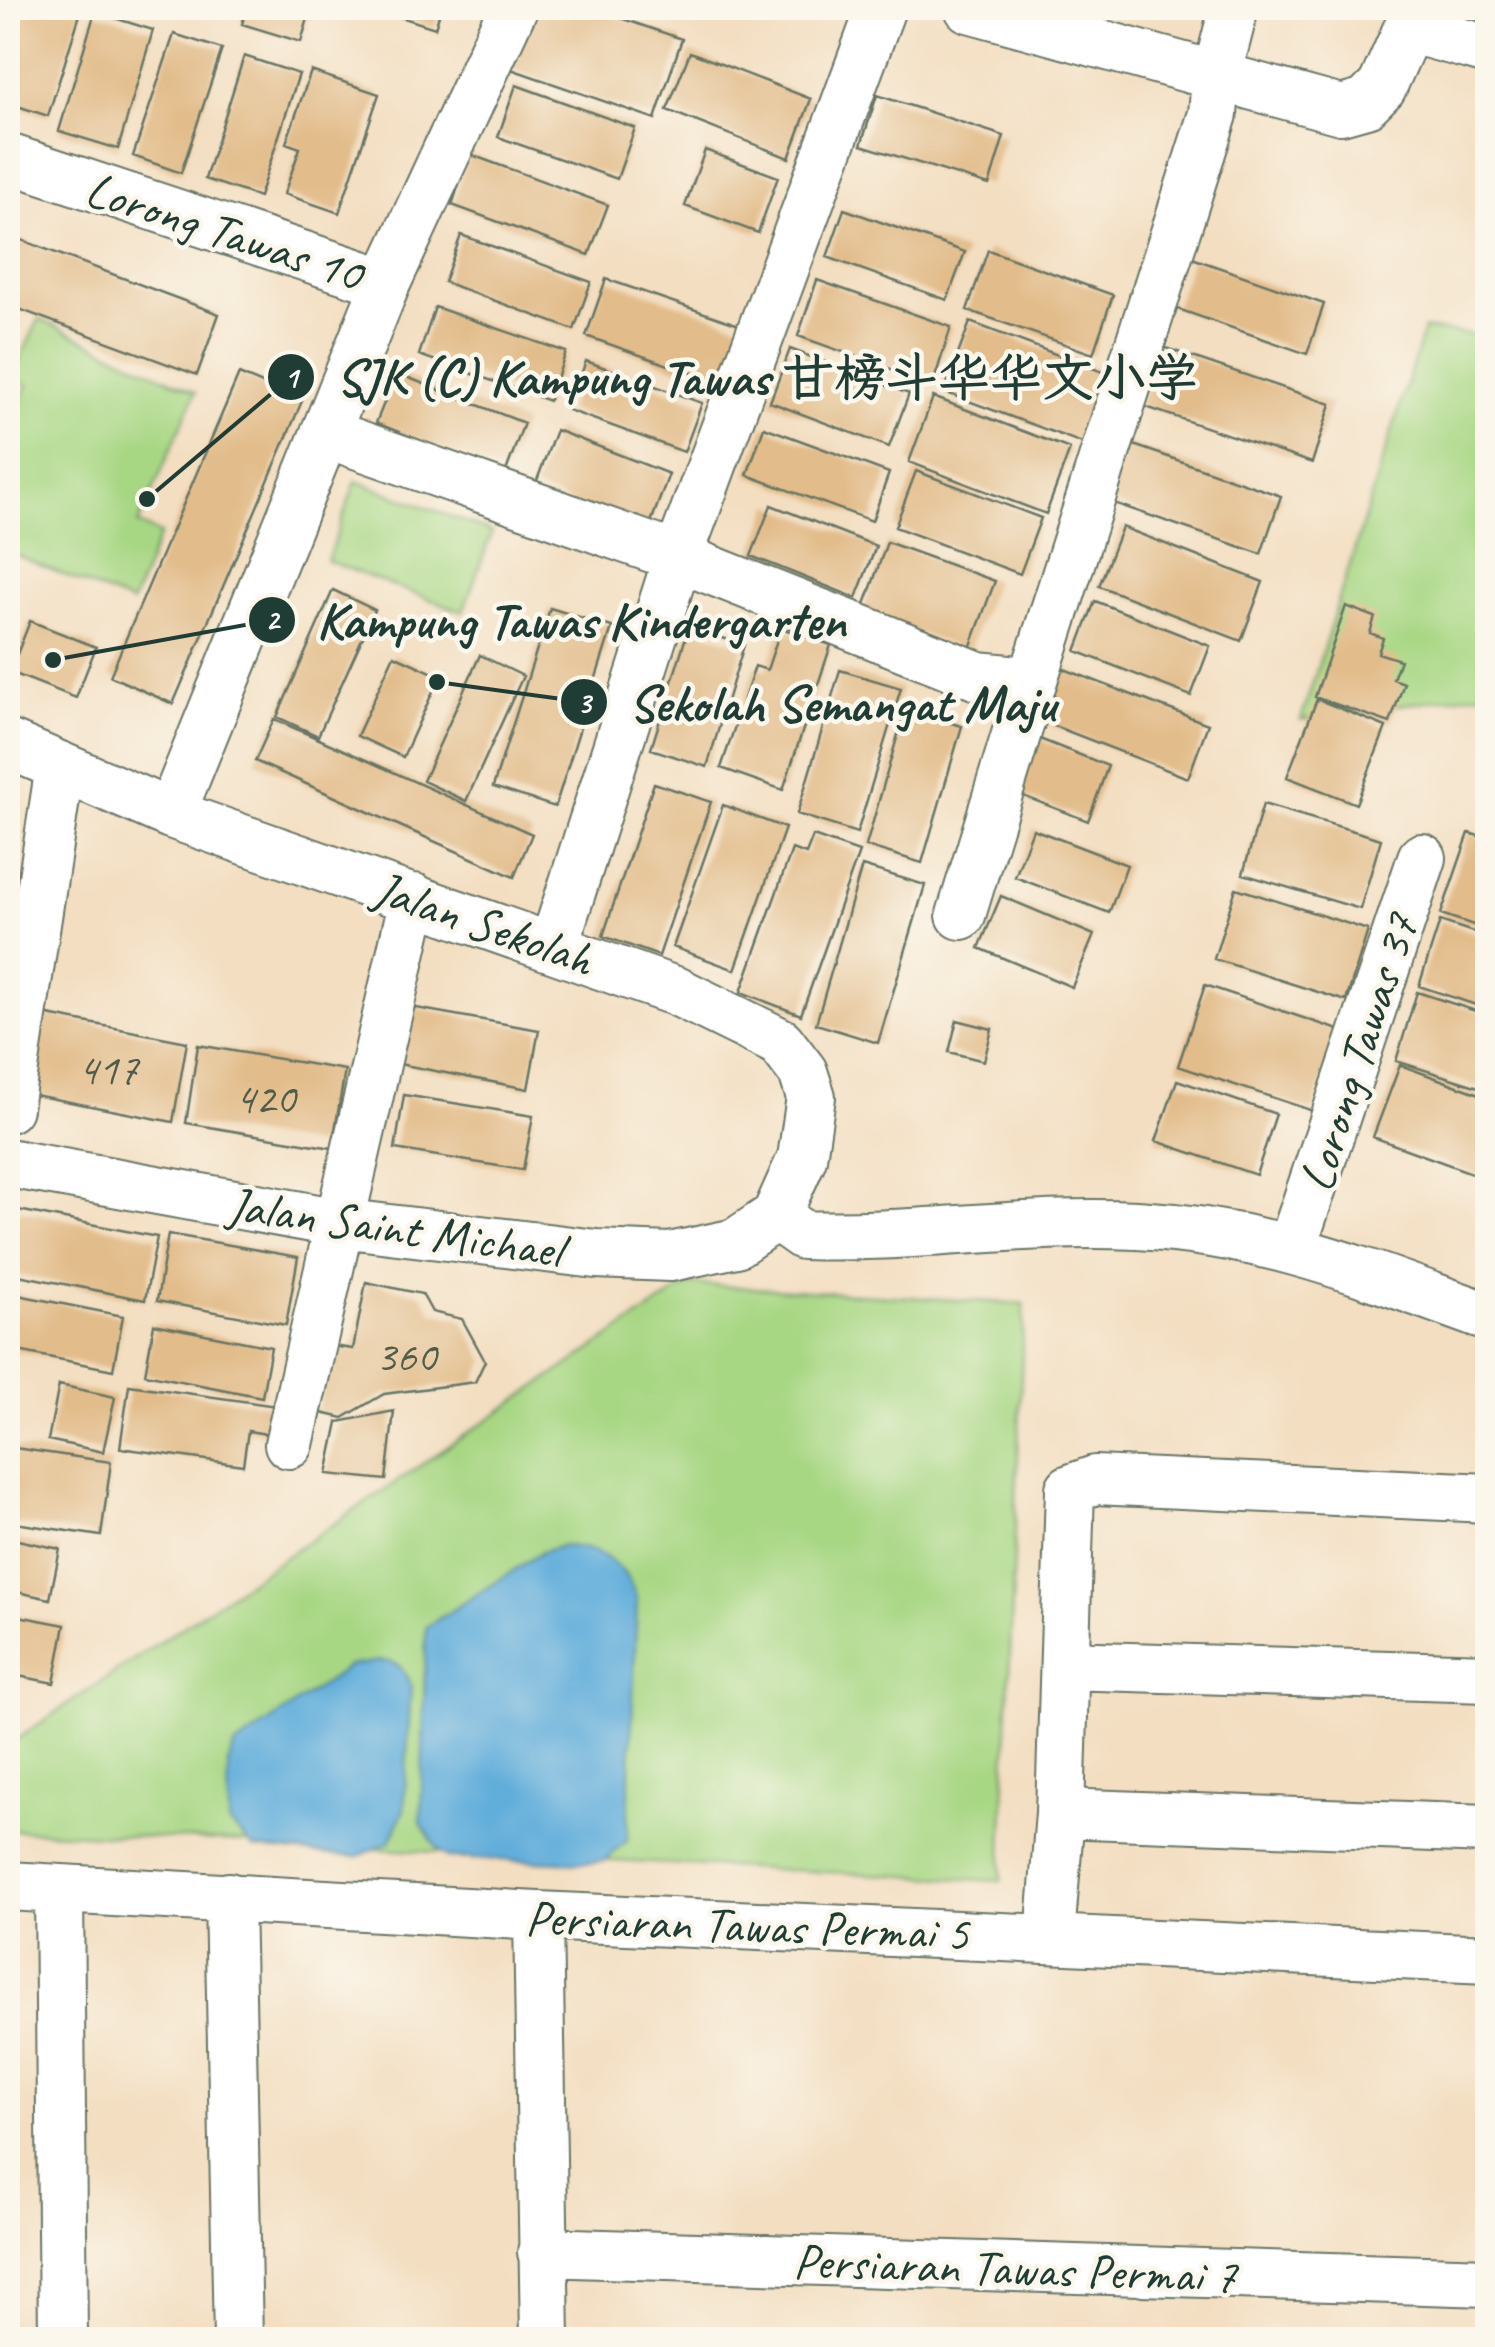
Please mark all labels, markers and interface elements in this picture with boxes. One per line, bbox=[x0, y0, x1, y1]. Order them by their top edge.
street label: Lorong Tawas 10 bbox=[78, 157, 374, 307]
callout: SJK (C) Kampung Tawas 甘榜斗华华文小学 bbox=[266, 336, 1218, 418]
text: SJK (C) Kampung Tawas 甘榜斗华华文小学 bbox=[336, 345, 1198, 411]
text: 1 bbox=[284, 358, 301, 396]
callout: Kampung Tawas Kindergarten bbox=[247, 579, 865, 661]
text: Kampung Tawas Kindergarten bbox=[316, 588, 848, 654]
text: 2 bbox=[265, 601, 281, 639]
callout: Sekolah Semangat Maju bbox=[559, 661, 1076, 743]
text: Sekolah Semangat Maju bbox=[629, 671, 1060, 737]
text: 3 bbox=[577, 684, 593, 722]
street label: Jalan Sekolah bbox=[364, 856, 603, 991]
street label: Lorong Tawas 37 bbox=[1284, 904, 1434, 1199]
house number: 417 bbox=[78, 1041, 141, 1098]
house number: 420 bbox=[235, 1070, 298, 1127]
street label: Jalan Saint Michael bbox=[222, 1173, 574, 1283]
house number: 360 bbox=[376, 1328, 439, 1385]
street label: Persiaran Tawas Permai 5 bbox=[524, 1886, 972, 1965]
street label: Persiaran Tawas Permai 7 bbox=[792, 2229, 1240, 2308]

